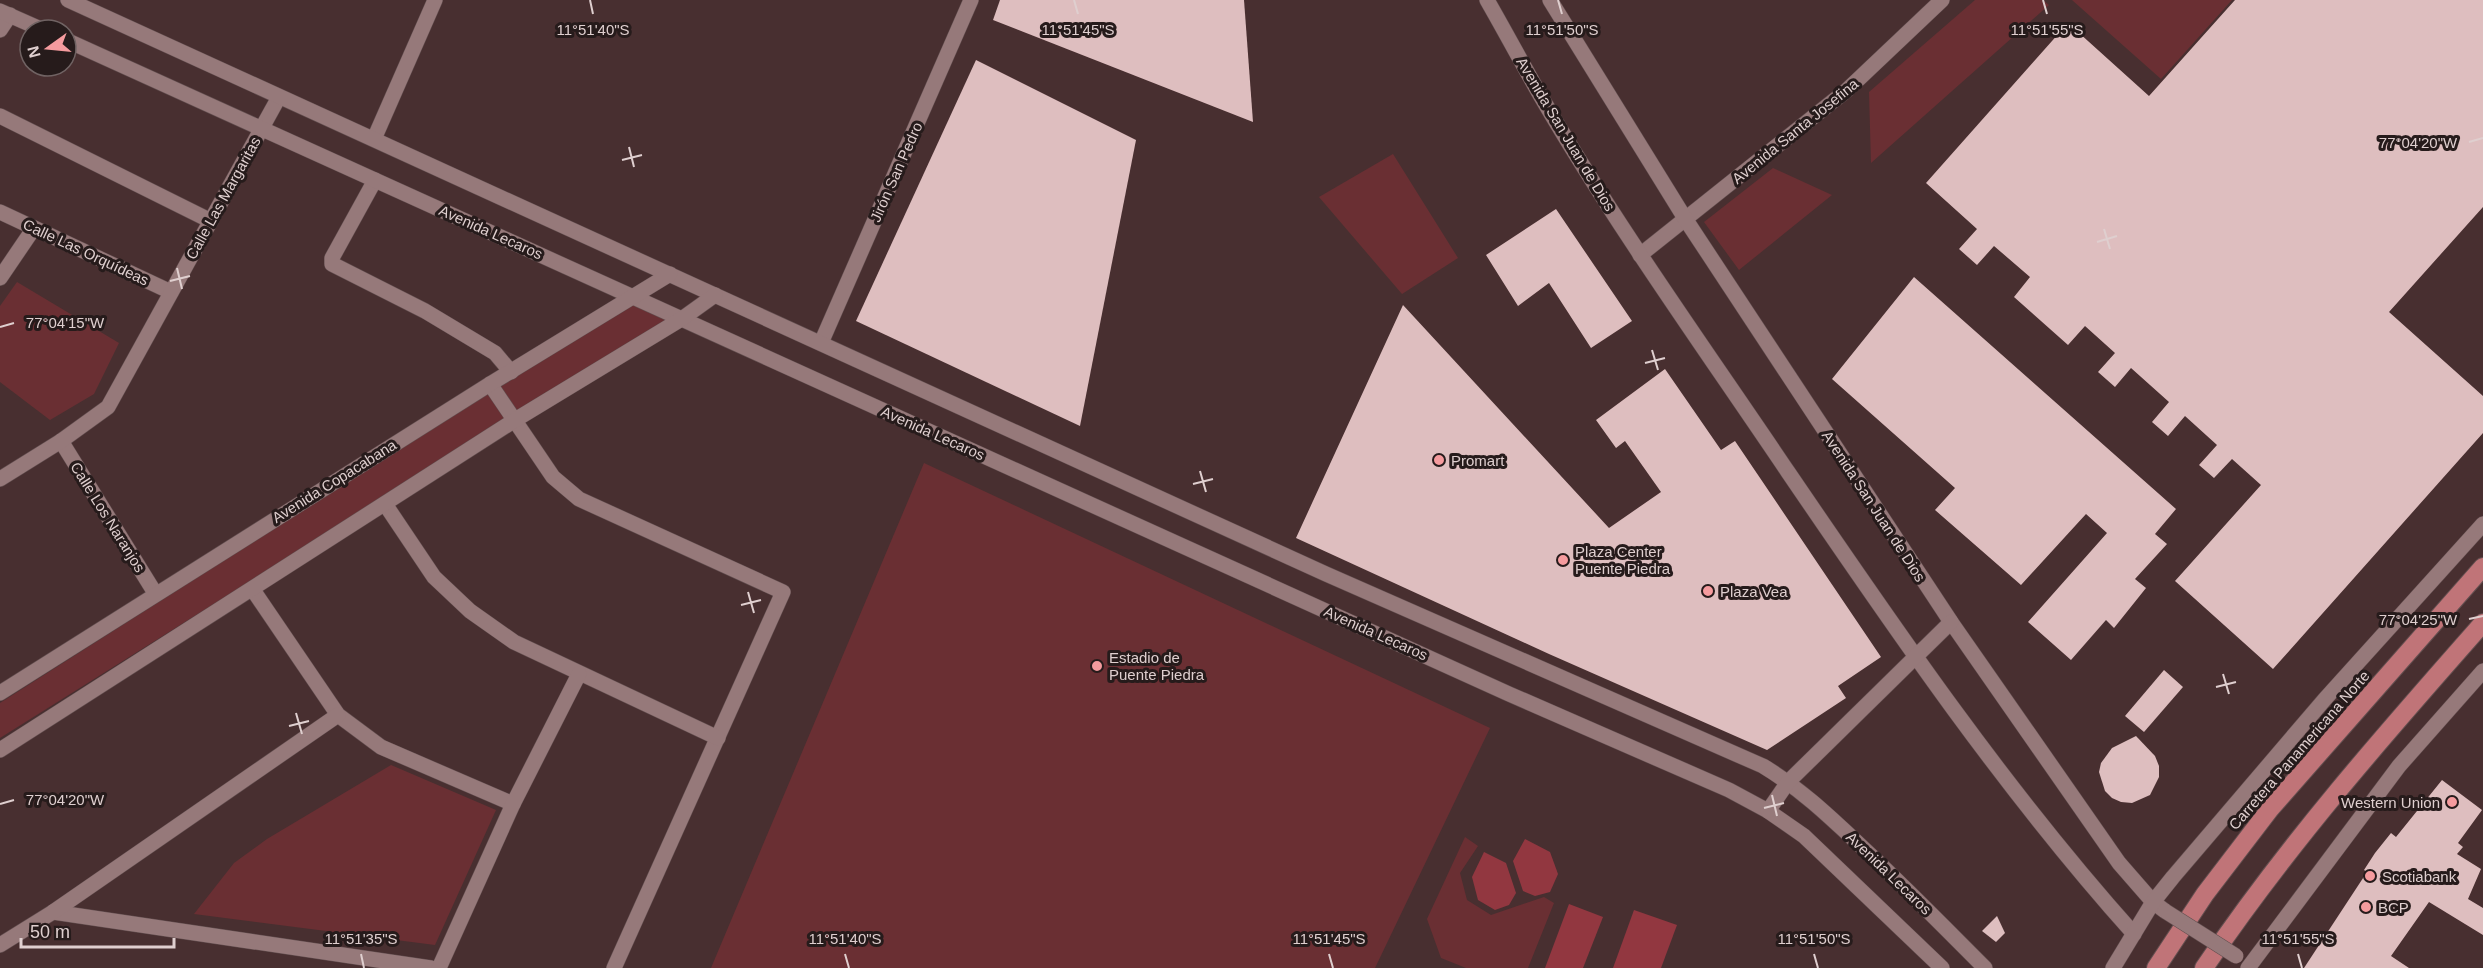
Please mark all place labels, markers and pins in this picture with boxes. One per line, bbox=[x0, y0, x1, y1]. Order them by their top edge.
place label: Promart bbox=[1451, 452, 1505, 469]
marker: Promart bbox=[1432, 453, 1446, 467]
place label: Plaza Center Puente Piedra bbox=[1575, 543, 1671, 577]
marker: Plaza Center Puente Piedra bbox=[1556, 553, 1570, 567]
place label: Plaza Vea bbox=[1720, 583, 1788, 600]
marker: Plaza Vea bbox=[1701, 584, 1715, 598]
place label: Estadio de Puente Piedra bbox=[1109, 649, 1205, 683]
marker: Estadio de Puente Piedra bbox=[1090, 659, 1104, 673]
place label: Western Union bbox=[2341, 794, 2440, 811]
marker: Western Union bbox=[2445, 795, 2459, 809]
place label: Scotiabank bbox=[2382, 868, 2457, 885]
marker: Scotiabank bbox=[2363, 869, 2377, 883]
place label: BCP bbox=[2378, 899, 2409, 916]
marker: BCP bbox=[2359, 900, 2373, 914]

